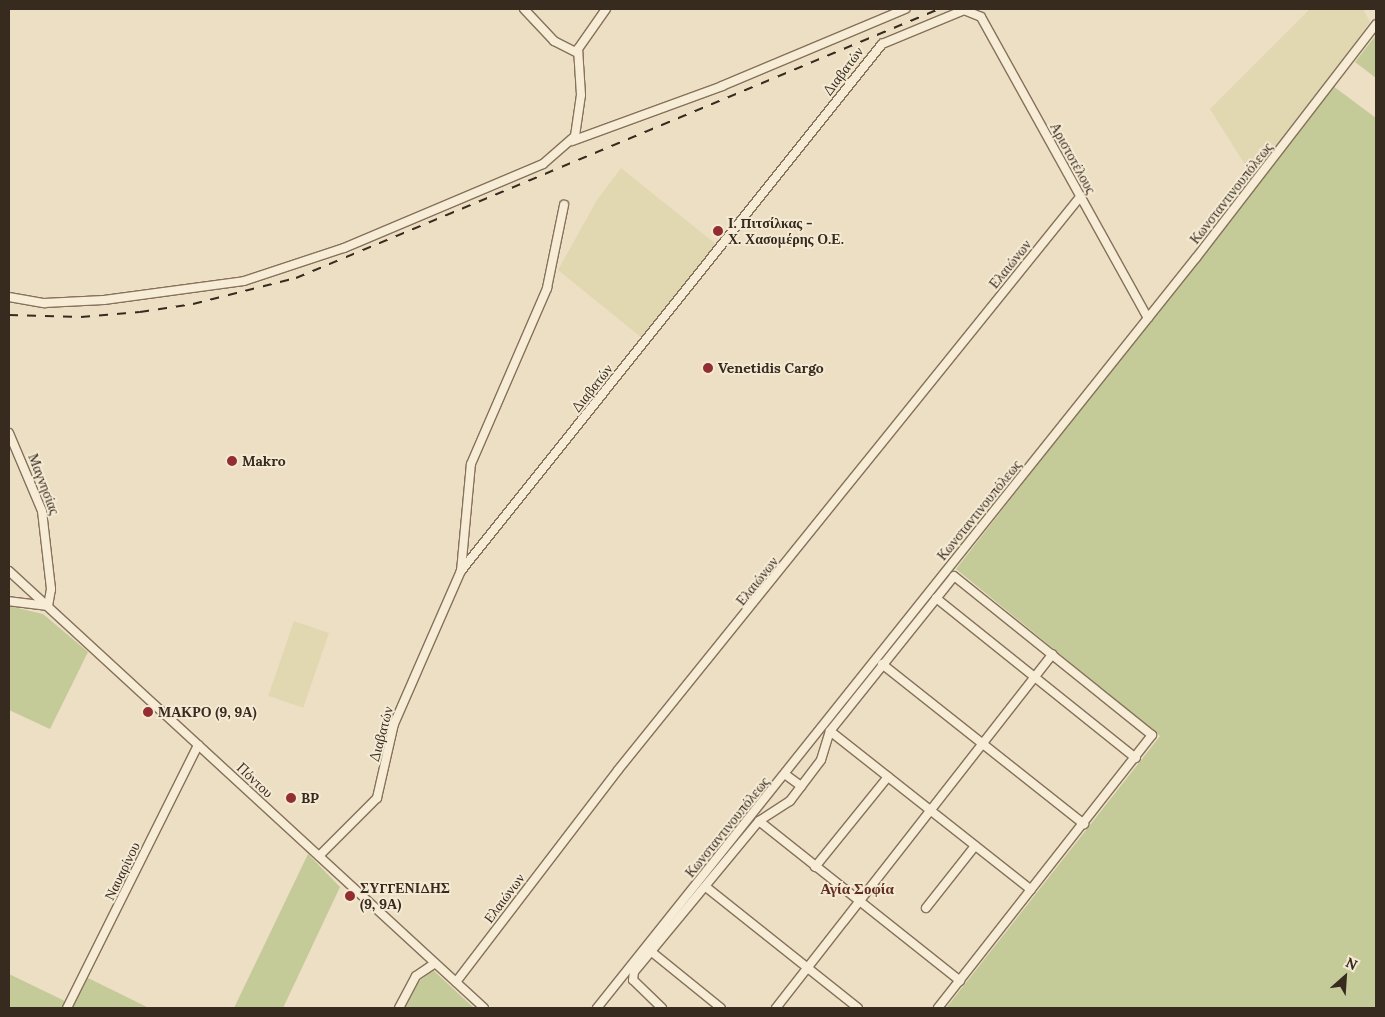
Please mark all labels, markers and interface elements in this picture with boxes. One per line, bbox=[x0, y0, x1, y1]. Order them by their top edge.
street label: Διαβατών bbox=[819, 43, 867, 99]
street label: Αριστοτέλους bbox=[1047, 119, 1099, 197]
street label: Κωνσταντινουπόλεως bbox=[1186, 139, 1276, 247]
place label: Ι. Πιτσίλκας - Χ. Χασομέρης Ο.Ε. bbox=[728, 215, 844, 248]
marker: Ι. Πιτσίλκας - Χ. Χασομέρης Ο.Ε. bbox=[712, 225, 724, 237]
street label: Ελαιώνων bbox=[985, 236, 1035, 292]
place label: Venetidis Cargo bbox=[718, 360, 824, 376]
street label: Διαβατών bbox=[568, 361, 616, 415]
marker: Venetidis Cargo bbox=[702, 362, 714, 374]
street label: Μαγνησίας bbox=[25, 451, 63, 517]
place label: Makro bbox=[242, 453, 286, 469]
marker: Makro bbox=[226, 455, 238, 467]
street label: Κωνσταντινουπόλεως bbox=[933, 456, 1025, 564]
street label: Ελαιώνων bbox=[732, 553, 782, 609]
place label: ΜΑΚΡΟ (9, 9Α) bbox=[158, 704, 257, 720]
street label: Διαβατών bbox=[366, 705, 396, 763]
marker: ΜΑΚΡΟ (9, 9Α) bbox=[142, 706, 154, 718]
street label: Πόντου bbox=[233, 759, 277, 801]
street label: Κωνσταντινουπόλεως bbox=[681, 773, 773, 881]
place label: BP bbox=[301, 790, 319, 806]
marker: BP bbox=[285, 792, 297, 804]
street label: Ναυαρίνου bbox=[101, 839, 143, 903]
street label: Ελαιώνων bbox=[480, 870, 528, 926]
place label: ΣΥΓΓΕΝΙΔΗΣ (9, 9Α) bbox=[360, 880, 450, 912]
district label: Αγία Σοφία bbox=[820, 880, 894, 898]
marker: ΣΥΓΓΕΝΙΔΗΣ (9, 9Α) bbox=[344, 890, 356, 902]
north arrow bbox=[1320, 952, 1370, 1002]
text: N bbox=[1343, 953, 1360, 974]

